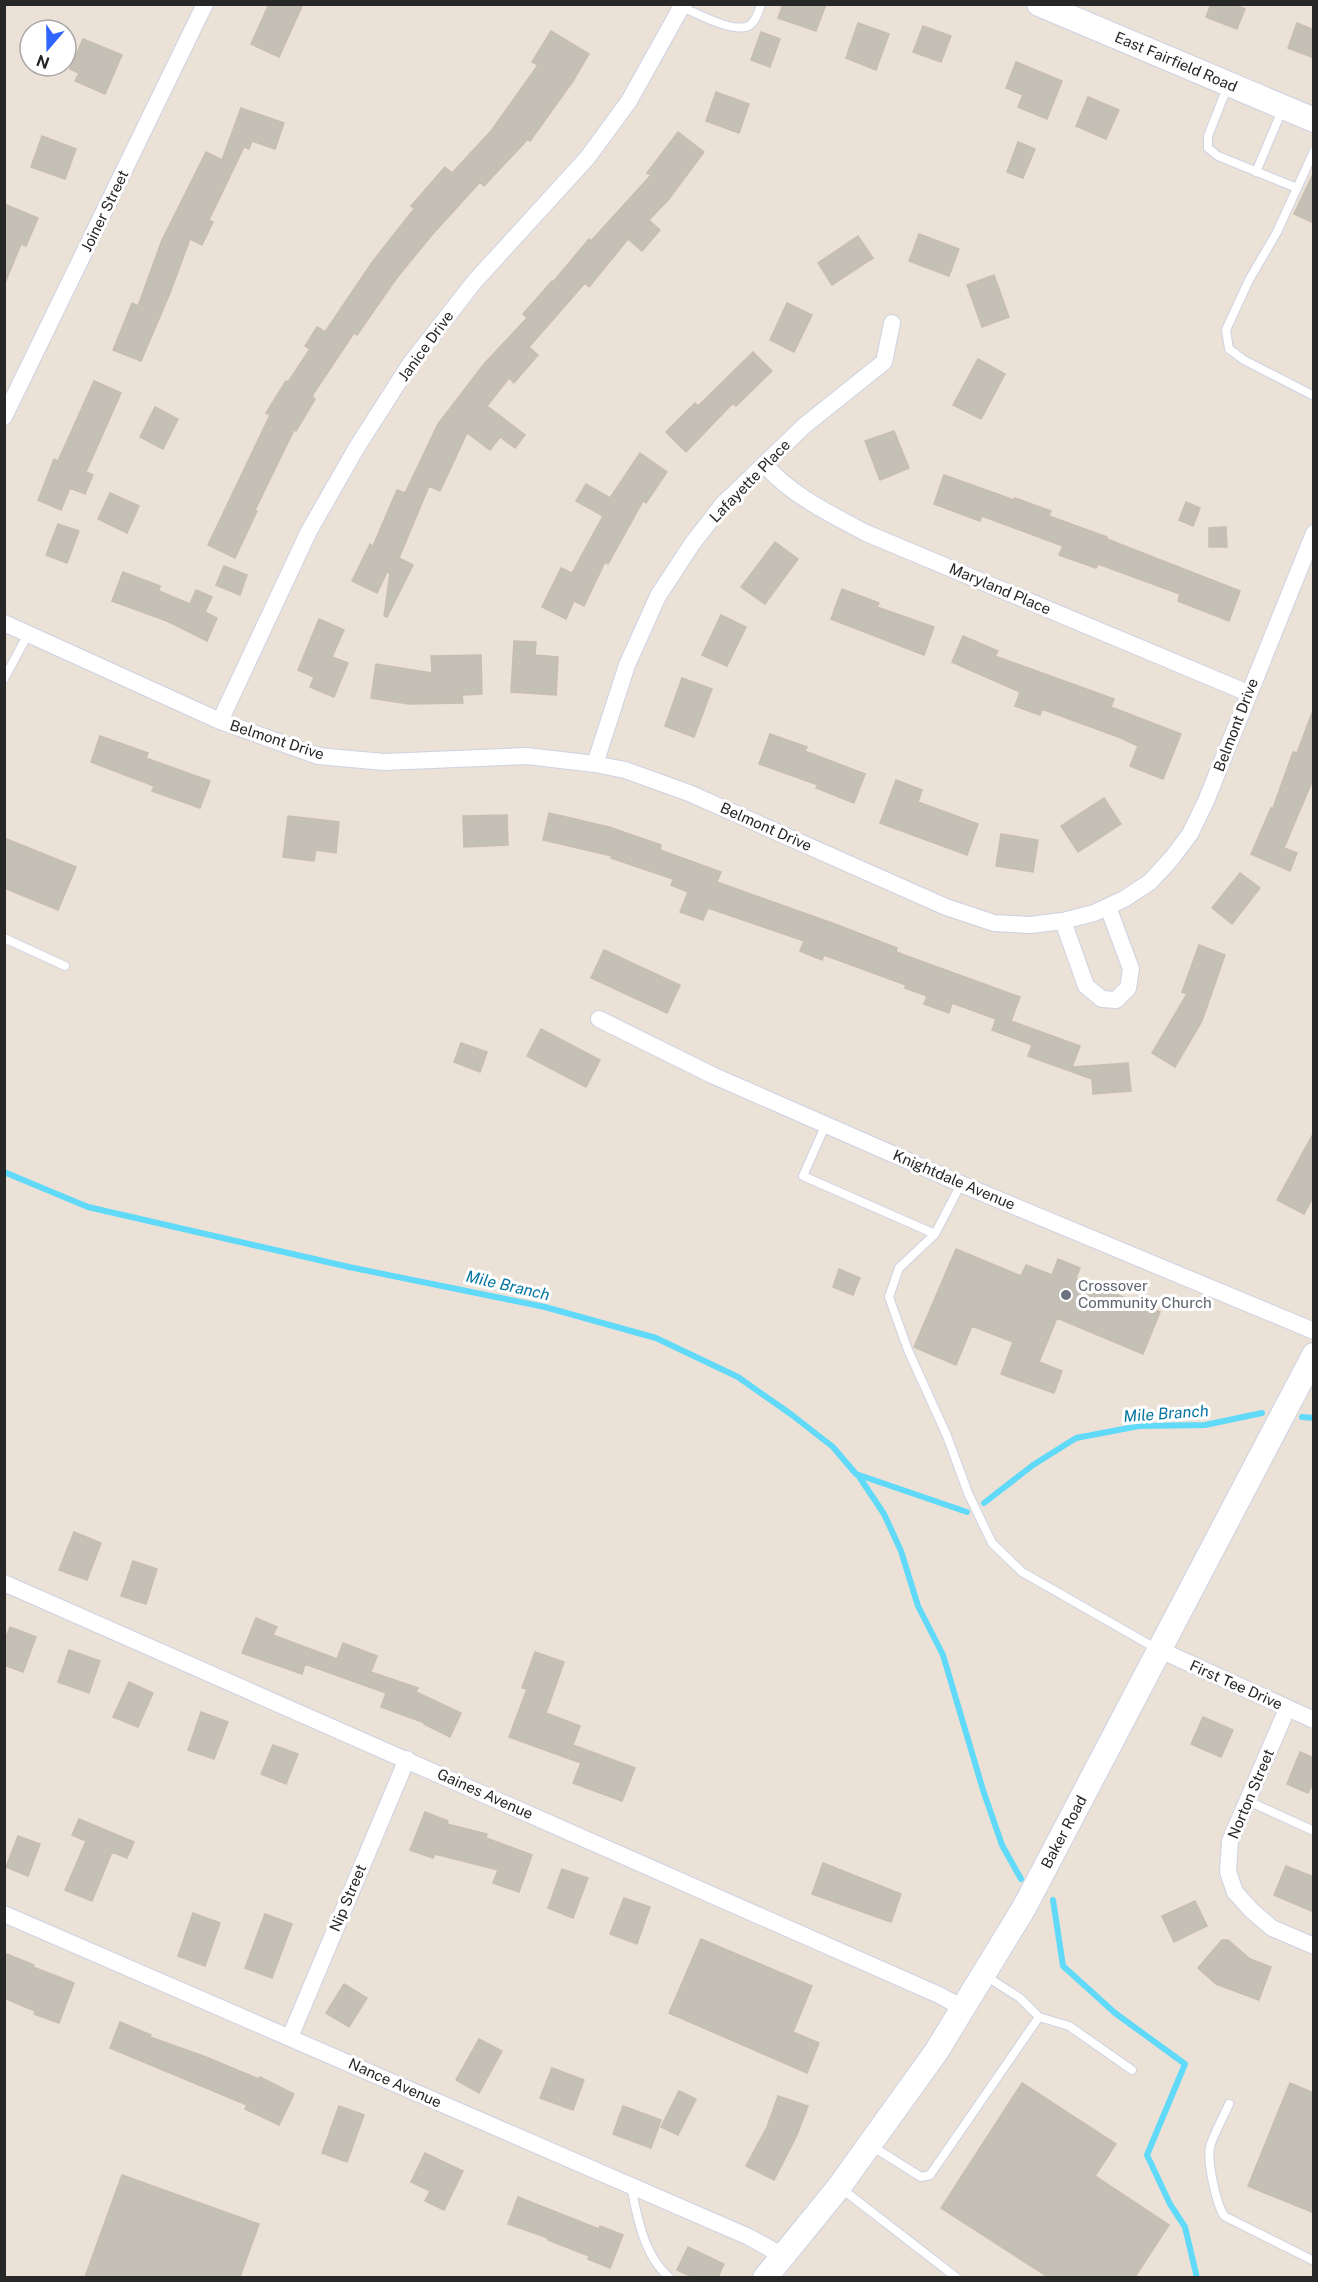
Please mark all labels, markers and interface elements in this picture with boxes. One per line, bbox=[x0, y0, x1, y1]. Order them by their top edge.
north arrow bbox=[18, 18, 78, 78]
street label: East Fairfield Road bbox=[1112, 28, 1240, 95]
text: N bbox=[34, 51, 52, 73]
street label: Joiner Street bbox=[77, 167, 132, 254]
street label: Janice Drive bbox=[394, 307, 457, 384]
street label: Lafayette Place bbox=[706, 436, 793, 525]
street label: Maryland Place bbox=[947, 560, 1053, 618]
street label: Belmont Drive bbox=[1210, 676, 1261, 774]
street label: Belmont Drive bbox=[228, 716, 327, 763]
street label: Belmont Drive bbox=[718, 799, 815, 854]
street label: Knightdale Avenue bbox=[891, 1146, 1018, 1213]
water label: Mile Branch bbox=[464, 1267, 552, 1304]
place label: Crossover Community Church bbox=[1078, 1277, 1212, 1311]
marker: Crossover Community Church bbox=[1059, 1288, 1073, 1302]
water label: Mile Branch bbox=[1123, 1401, 1209, 1426]
street label: First Tee Drive bbox=[1187, 1656, 1285, 1713]
street label: Norton Street bbox=[1224, 1746, 1277, 1841]
street label: Gaines Avenue bbox=[435, 1765, 536, 1822]
street label: Baker Road bbox=[1037, 1792, 1090, 1871]
street label: Nip Street bbox=[326, 1861, 369, 1934]
street label: Nance Avenue bbox=[346, 2054, 444, 2111]

